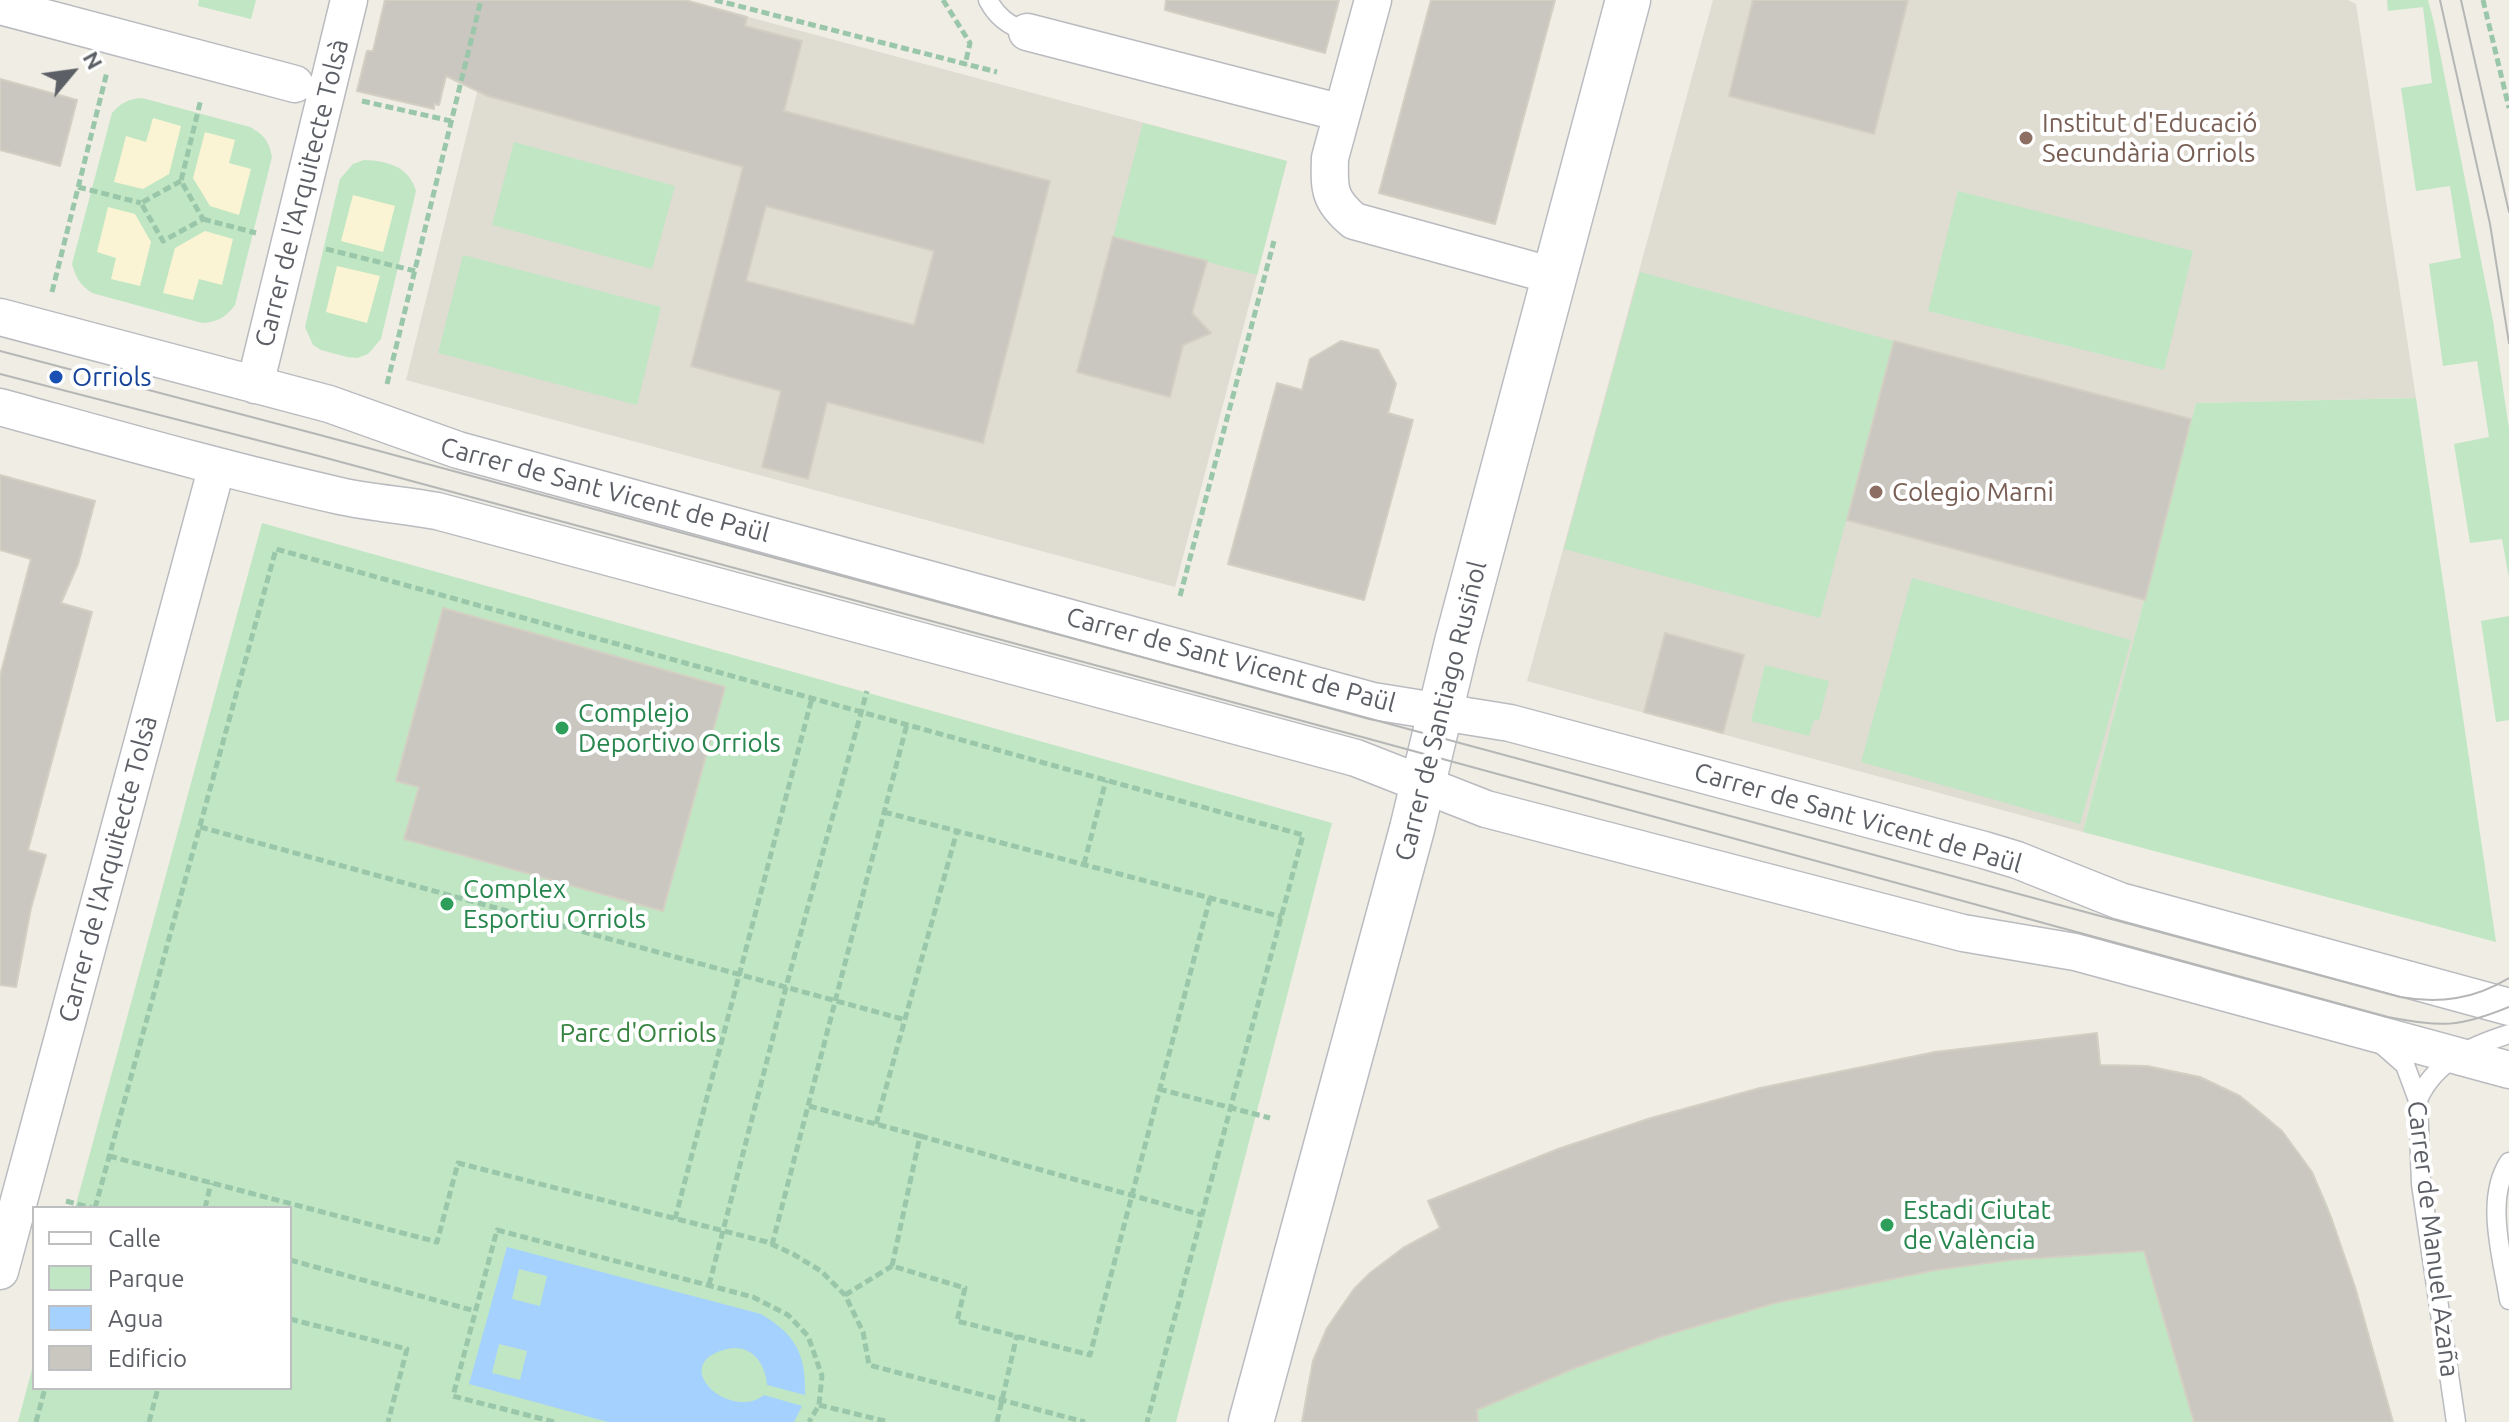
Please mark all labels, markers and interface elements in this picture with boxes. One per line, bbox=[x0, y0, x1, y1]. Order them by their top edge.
north arrow bbox=[32, 32, 112, 112]
street label: Carrer de l'Arquitecte Tolsà bbox=[249, 36, 355, 350]
text: N bbox=[79, 47, 108, 73]
place label: Institut d'Educació Secundària Orriols bbox=[2042, 107, 2257, 168]
marker: Institut d'Educació Secundària Orriols bbox=[2017, 129, 2035, 147]
place label: Orriols bbox=[72, 361, 152, 393]
marker: Orriols bbox=[47, 368, 65, 386]
street label: Carrer de Sant Vicent de Paül bbox=[437, 431, 773, 549]
place label: Colegio Marni bbox=[1892, 476, 2054, 508]
marker: Colegio Marni bbox=[1867, 483, 1885, 501]
street label: Carrer de Santiago Rusiñol bbox=[1389, 558, 1493, 864]
street label: Carrer de Sant Vicent de Paül bbox=[1063, 601, 1399, 719]
place label: Complejo Deportivo Orriols bbox=[578, 697, 781, 758]
street label: Carrer de l'Arquitecte Tolsà bbox=[52, 712, 164, 1026]
marker: Complejo Deportivo Orriols bbox=[553, 719, 571, 737]
street label: Carrer de Sant Vicent de Paül bbox=[1690, 756, 2026, 880]
place label: Complex Esportiu Orriols bbox=[463, 873, 646, 934]
marker: Complex Esportiu Orriols bbox=[438, 895, 456, 913]
park label: Parc d'Orriols bbox=[559, 1017, 717, 1049]
street label: Carrer de Manuel Azaña bbox=[2401, 1099, 2465, 1379]
place label: Estadi Ciutat de València bbox=[1903, 1194, 2051, 1256]
legend bbox=[32, 1206, 292, 1390]
marker: Estadi Ciutat de València bbox=[1878, 1216, 1896, 1234]
text: Calle bbox=[108, 1225, 161, 1252]
text: Parque bbox=[108, 1265, 185, 1292]
text: Agua bbox=[108, 1305, 163, 1332]
text: Edificio bbox=[108, 1345, 187, 1372]

